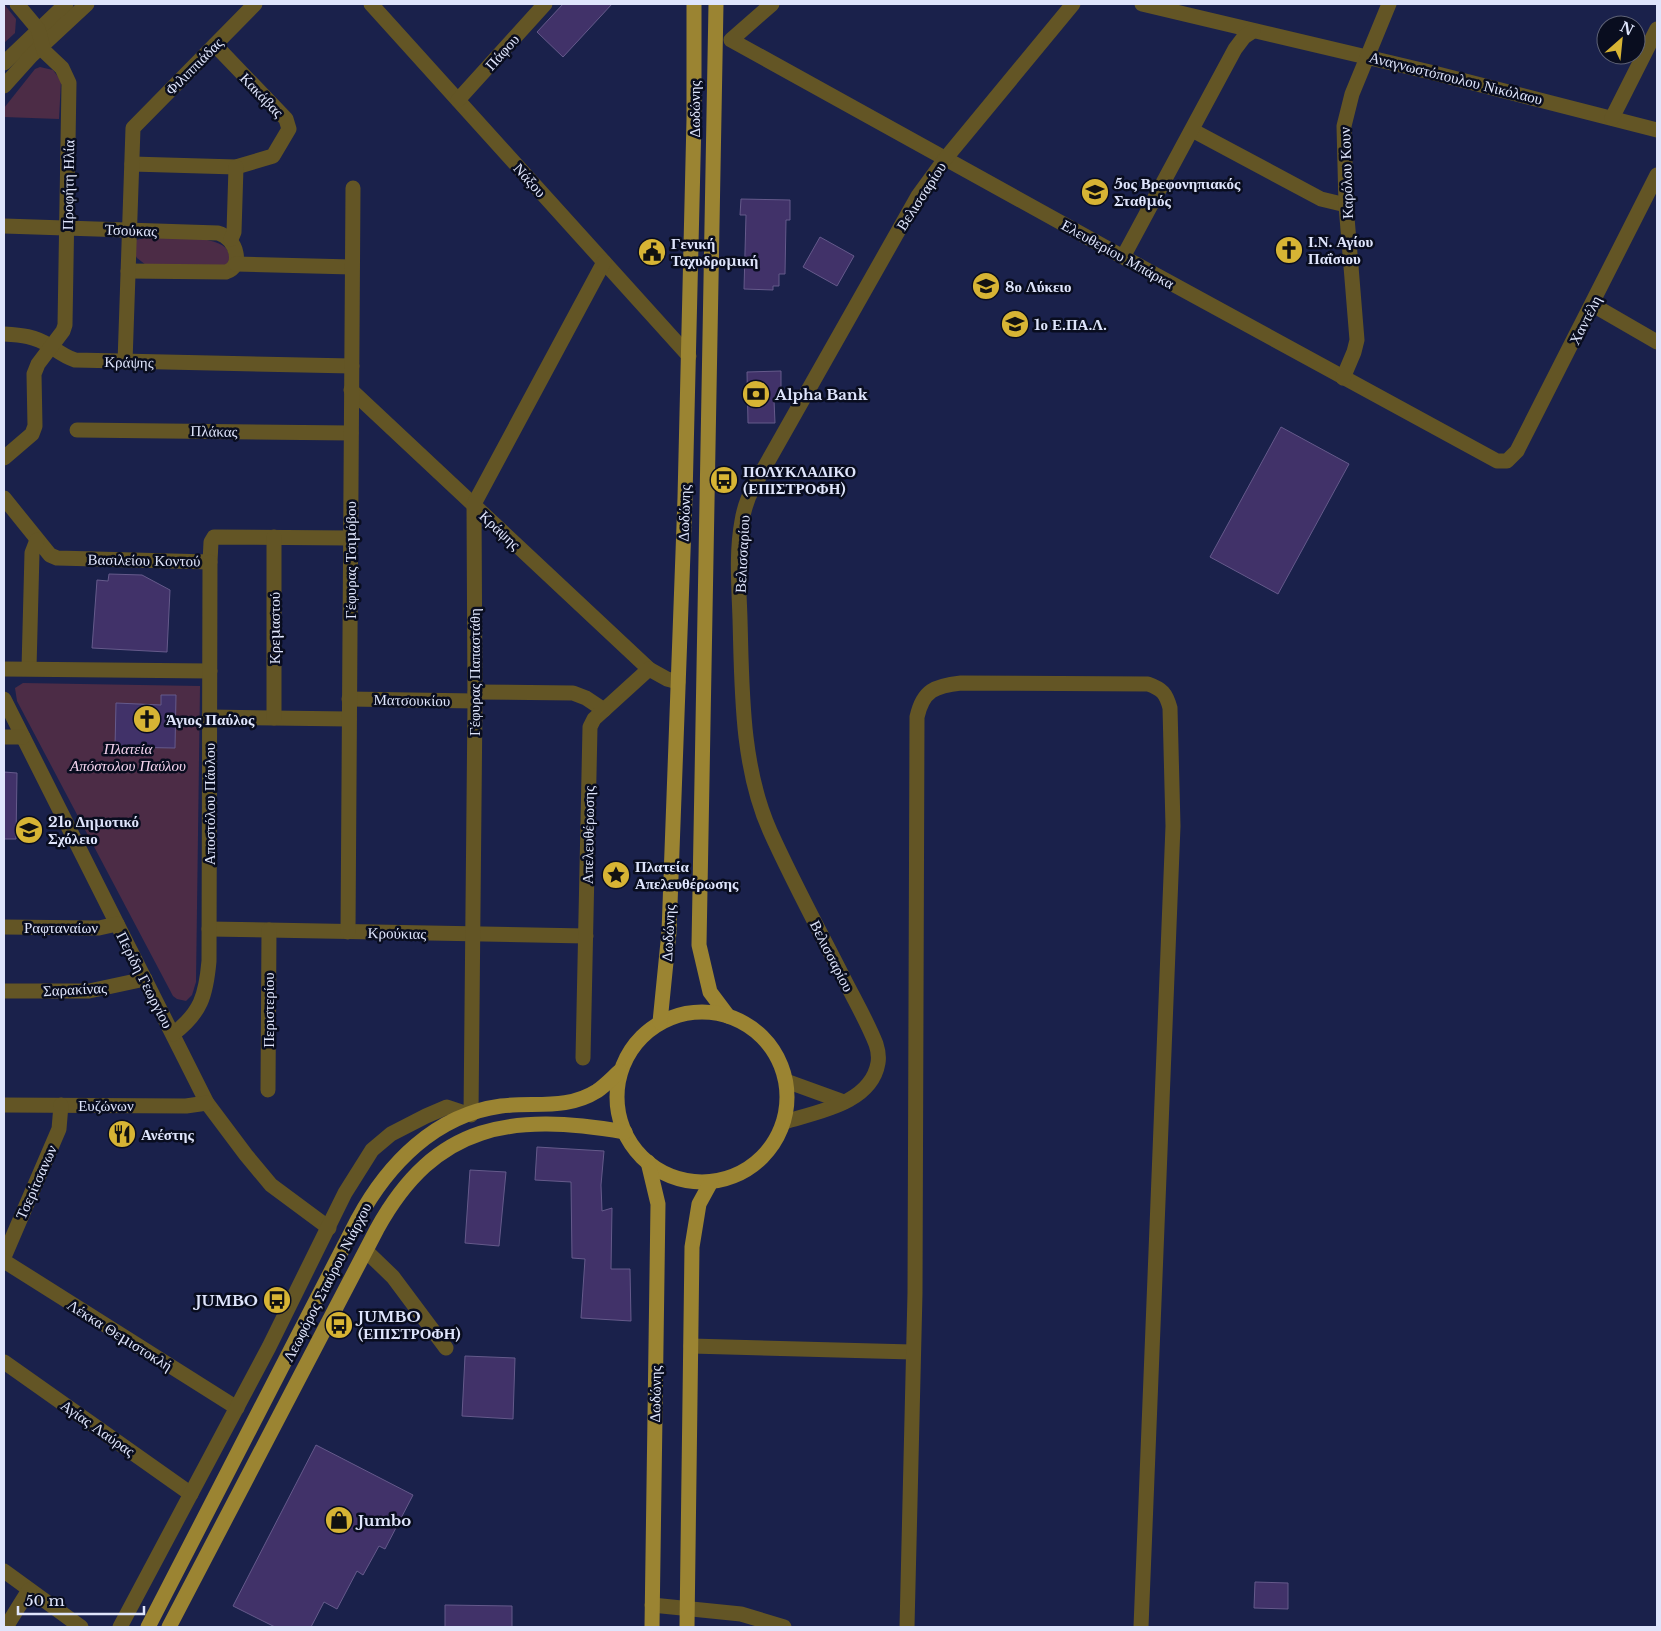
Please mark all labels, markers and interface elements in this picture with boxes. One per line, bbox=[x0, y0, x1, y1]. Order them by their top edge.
north arrow bbox=[1596, 15, 1646, 65]
text: N bbox=[1617, 17, 1637, 39]
street label: Πάφου bbox=[481, 30, 523, 74]
street label: Φιλιππιάδας bbox=[161, 33, 227, 99]
street label: Αναγνωστόπουλου Νικόλαου bbox=[1367, 47, 1545, 109]
street label: Κακάβας bbox=[236, 69, 288, 121]
street label: Δωδώνης bbox=[685, 80, 704, 138]
street label: Καρόλου Κουν bbox=[1335, 126, 1357, 219]
street label: Προφήτη Ηλία bbox=[58, 139, 78, 230]
street label: Βελισσαρίου bbox=[892, 158, 950, 234]
street label: Νάξου bbox=[510, 159, 550, 201]
place label: 5ος Βρεφονηπιακός Σταθμός bbox=[1114, 174, 1241, 210]
school or university icon: 5ος Βρεφονηπιακός Σταθμός bbox=[1080, 177, 1110, 207]
street label: Ελευθερίου Μπάρκα bbox=[1058, 215, 1178, 293]
street label: Τσούκας bbox=[104, 220, 158, 240]
place label: Ι.Ν. Αγίου Παΐσιου bbox=[1308, 232, 1374, 268]
place label: Γενική Ταχυδρομική bbox=[671, 234, 758, 270]
church icon: Ι.Ν. Αγίου Παΐσιου bbox=[1274, 235, 1304, 265]
public building icon: Γενική Ταχυδρομική bbox=[637, 237, 667, 267]
school or university icon: 8ο Λύκειο bbox=[971, 271, 1001, 301]
place label: 8ο Λύκειο bbox=[1005, 277, 1071, 296]
street label: Χαντέλη bbox=[1565, 292, 1606, 348]
school or university icon: 1ο Ε.ΠΑ.Λ. bbox=[1000, 309, 1030, 339]
place label: 1ο Ε.ΠΑ.Λ. bbox=[1034, 315, 1107, 334]
street label: Κράψης bbox=[104, 352, 154, 372]
bank icon: Alpha Bank bbox=[741, 379, 771, 409]
place label: Alpha Bank bbox=[774, 385, 869, 404]
street label: Πλάκας bbox=[190, 421, 238, 441]
place label: ΠΟΛΥΚΛΑΔΙΚΟ (ΕΠΙΣΤΡΟΦΗ) bbox=[743, 462, 856, 498]
bus stop icon: ΠΟΛΥΚΛΑΔΙΚΟ (ΕΠΙΣΤΡΟΦΗ) bbox=[709, 465, 739, 495]
street label: Δωδώνης bbox=[674, 484, 694, 542]
street label: Γέφυρας Τσιμόβου bbox=[341, 501, 360, 619]
street label: Κράψης bbox=[475, 506, 525, 554]
street label: Βελισσαρίου bbox=[730, 515, 754, 593]
street label: Βασιλείου Κοντού bbox=[87, 550, 201, 570]
street label: Κρεμαστού bbox=[265, 592, 284, 664]
street label: Γέφυρας Παπαστάθη bbox=[465, 608, 484, 736]
street label: Ματσουκίου bbox=[373, 690, 451, 710]
church icon: Άγιος Παύλος bbox=[132, 704, 162, 734]
place label: Άγιος Παύλος bbox=[166, 710, 255, 729]
park label: Πλατεία Απόστολου Παύλου bbox=[69, 739, 186, 775]
street label: Αποστόλου Πάυλου bbox=[200, 743, 219, 865]
street label: Απελευθέρωσης bbox=[578, 786, 598, 884]
place label: 21ο Δημοτικό Σχόλειο bbox=[48, 812, 139, 848]
school or university icon: 21ο Δημοτικό Σχόλειο bbox=[14, 815, 44, 845]
place label: Πλατεία Απελευθέρωσης bbox=[635, 857, 739, 893]
place icon: Πλατεία Απελευθέρωσης bbox=[601, 860, 631, 890]
street label: Δωδώνης bbox=[657, 904, 679, 962]
street label: Βελισσαρίου bbox=[806, 917, 858, 995]
street label: Ραφταναίων bbox=[24, 918, 98, 937]
street label: Κρούκιας bbox=[368, 923, 427, 943]
street label: Περίδη Γεωργίου bbox=[113, 929, 177, 1031]
street label: Περιστερίου bbox=[259, 972, 278, 1048]
street label: Σαρακίνας bbox=[42, 978, 108, 1000]
street label: Ευζώνων bbox=[78, 1096, 134, 1115]
restaurant icon: Ανέστης bbox=[107, 1119, 137, 1149]
place label: Ανέστης bbox=[141, 1125, 194, 1144]
street label: Τσερίτσανων bbox=[11, 1142, 61, 1222]
street label: Λεωφόρος Σταύρου Νιάρχου bbox=[278, 1199, 376, 1365]
bus stop icon: JUMBO bbox=[262, 1285, 292, 1315]
place label: JUMBO bbox=[192, 1291, 258, 1310]
street label: Λέκκα Θεμιστοκλή bbox=[64, 1295, 176, 1375]
place label: JUMBO (ΕΠΙΣΤΡΟΦΗ) bbox=[355, 1307, 461, 1343]
bus stop icon: JUMBO (ΕΠΙΣΤΡΟΦΗ) bbox=[324, 1310, 354, 1340]
street label: Δωδώνης bbox=[645, 1365, 665, 1423]
street label: Αγίας Λαύρας bbox=[57, 1396, 139, 1460]
shop icon: Jumbo bbox=[324, 1505, 354, 1535]
place label: Jumbo bbox=[355, 1511, 411, 1530]
scale bar bbox=[18, 1584, 144, 1616]
text: 50 m bbox=[25, 1591, 65, 1610]

